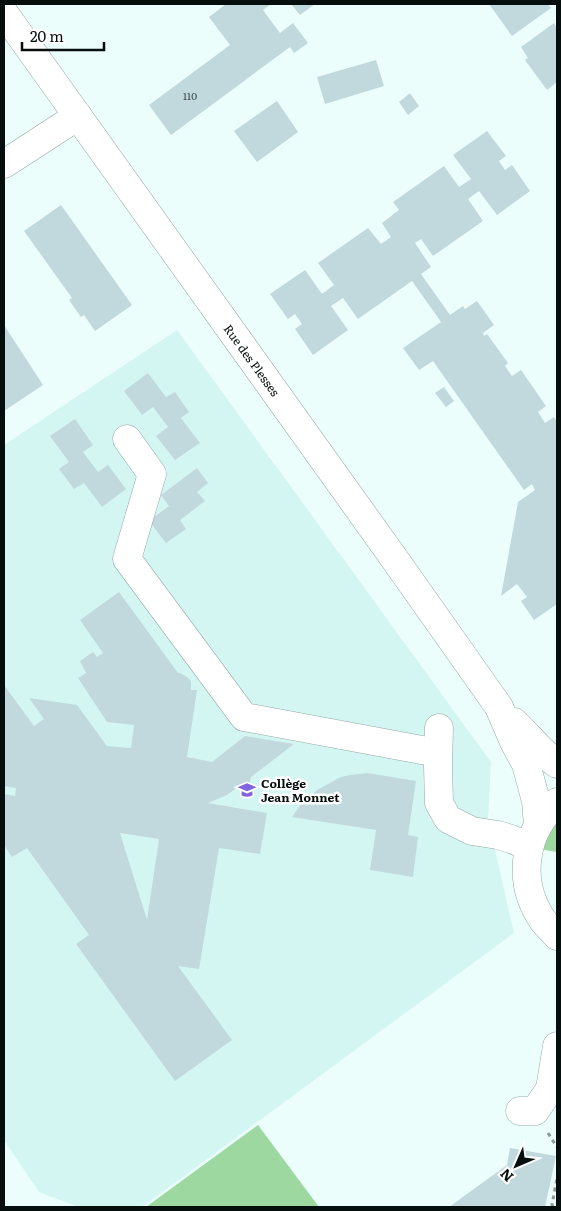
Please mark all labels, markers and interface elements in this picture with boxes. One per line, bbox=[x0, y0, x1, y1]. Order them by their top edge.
scale bar bbox=[22, 20, 105, 52]
text: 20 m bbox=[30, 24, 64, 47]
house number: 110 bbox=[183, 88, 197, 103]
street label: Rue des Plesses bbox=[220, 320, 285, 400]
place label: Collège Jean Monnet bbox=[261, 774, 340, 806]
school or university icon: Collège Jean Monnet bbox=[237, 780, 257, 800]
north arrow bbox=[491, 1141, 541, 1191]
text: N bbox=[495, 1164, 517, 1187]

